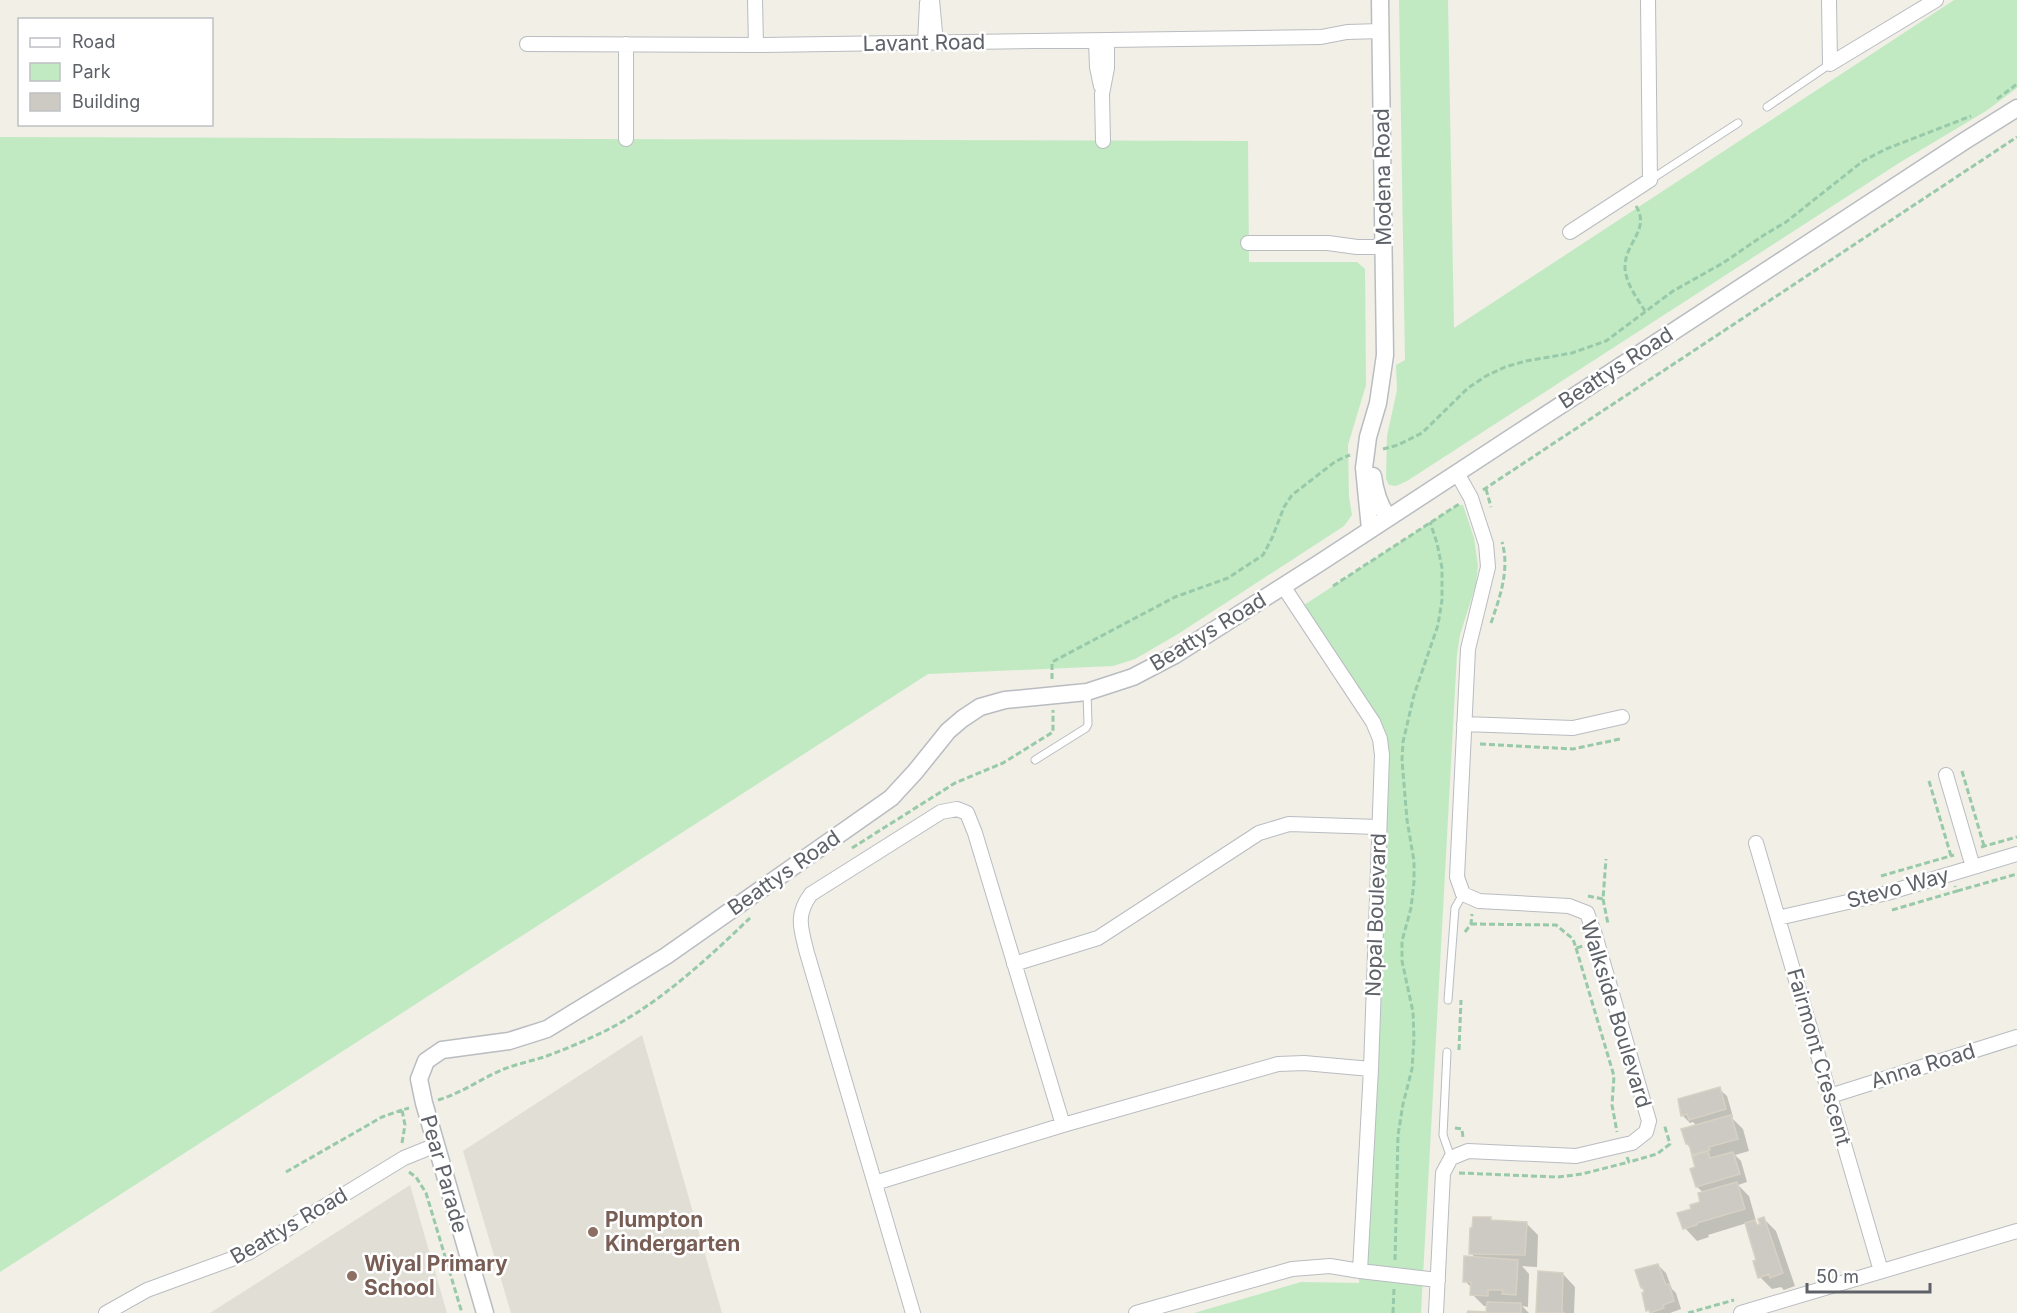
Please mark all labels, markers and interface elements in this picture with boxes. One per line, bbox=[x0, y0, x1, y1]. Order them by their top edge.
legend bbox=[18, 18, 213, 126]
street label: Lavant Road bbox=[862, 29, 986, 56]
text: Road bbox=[72, 31, 115, 52]
text: Park bbox=[72, 61, 111, 82]
text: Building bbox=[72, 91, 140, 112]
street label: Modena Road bbox=[1369, 108, 1396, 246]
street label: Beattys Road bbox=[1554, 321, 1678, 414]
street label: Beattys Road bbox=[1145, 587, 1270, 676]
street label: Beattys Road bbox=[723, 825, 845, 920]
street label: Nopal Boulevard bbox=[1360, 833, 1391, 997]
street label: Stevo Way bbox=[1844, 862, 1952, 913]
street label: Walkside Boulevard bbox=[1576, 917, 1657, 1111]
street label: Fairmont Crescent bbox=[1782, 965, 1857, 1148]
street label: Anna Road bbox=[1868, 1038, 1978, 1093]
street label: Pear Parade bbox=[416, 1112, 473, 1236]
street label: Beattys Road bbox=[226, 1182, 352, 1269]
place label: Plumpton Kindergarten bbox=[605, 1207, 740, 1256]
marker: Plumpton Kindergarten bbox=[586, 1225, 600, 1239]
place label: Wiyal Primary School bbox=[364, 1251, 508, 1300]
scale bar bbox=[1807, 1256, 1930, 1294]
text: 50 m bbox=[1816, 1266, 1859, 1287]
marker: Wiyal Primary School bbox=[345, 1269, 359, 1283]

